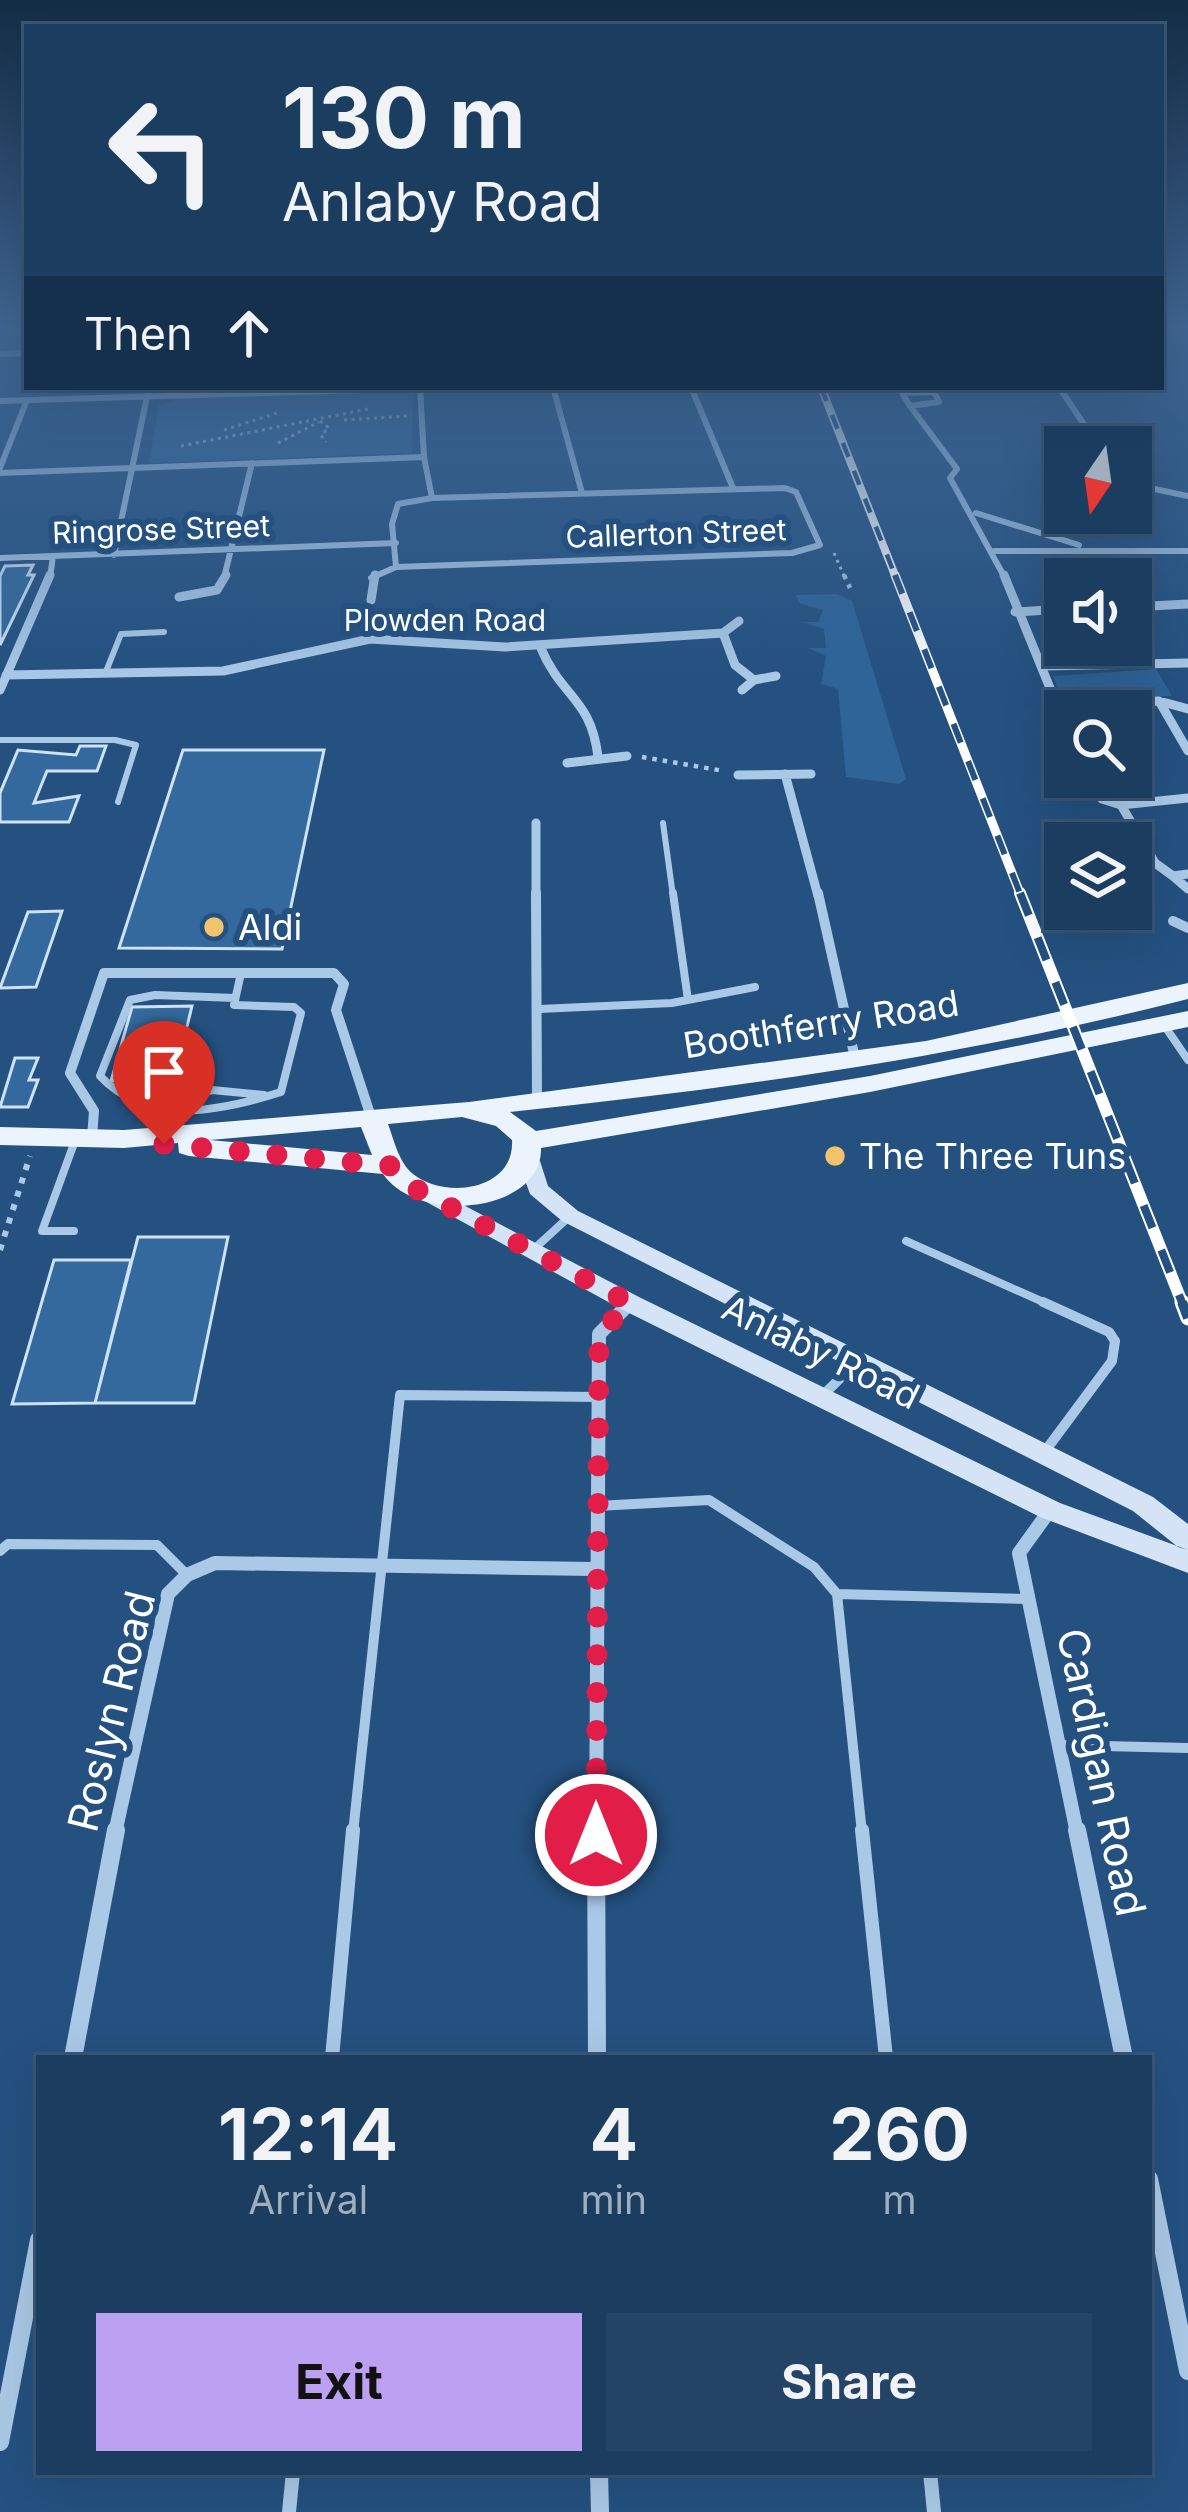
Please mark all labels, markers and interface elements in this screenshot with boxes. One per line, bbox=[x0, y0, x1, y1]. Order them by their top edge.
text: 130 m bbox=[282, 67, 526, 168]
icon: left bbox=[84, 72, 240, 228]
text: Anlaby Road bbox=[282, 169, 602, 234]
icon: ahead bbox=[216, 300, 282, 366]
text: Then bbox=[84, 306, 192, 361]
north arrow bbox=[1044, 426, 1152, 534]
map controls bbox=[1044, 426, 1152, 930]
street label: Ringrose Street bbox=[51, 507, 271, 551]
street label: Callerton Street bbox=[565, 511, 787, 555]
button: sound bbox=[1044, 558, 1152, 666]
street label: Plowden Road bbox=[344, 602, 546, 638]
button: search bbox=[1044, 690, 1152, 798]
button: layers bbox=[1044, 822, 1152, 930]
place label: Aldi bbox=[238, 905, 302, 949]
marker: Aldi bbox=[201, 914, 227, 940]
street label: Boothferry Road bbox=[680, 980, 962, 1068]
pin bbox=[113, 1021, 215, 1144]
icon: arrive bbox=[131, 1039, 197, 1105]
place label: The Three Tuns bbox=[859, 1134, 1126, 1178]
marker: The Three Tuns bbox=[822, 1143, 848, 1169]
street label: Anlaby Road bbox=[715, 1285, 927, 1419]
street label: Roslyn Road bbox=[57, 1586, 165, 1836]
street label: Cardigan Road bbox=[1047, 1624, 1157, 1920]
position arrow bbox=[533, 1772, 659, 1898]
text: 12:14 bbox=[218, 2090, 398, 2177]
text: 4 bbox=[589, 2090, 638, 2177]
text: 260 bbox=[829, 2090, 970, 2177]
text: Arrival bbox=[248, 2176, 368, 2223]
text: min bbox=[580, 2176, 647, 2223]
text: m bbox=[882, 2176, 917, 2223]
button: Exit bbox=[96, 2313, 582, 2451]
button: Share bbox=[606, 2313, 1092, 2451]

